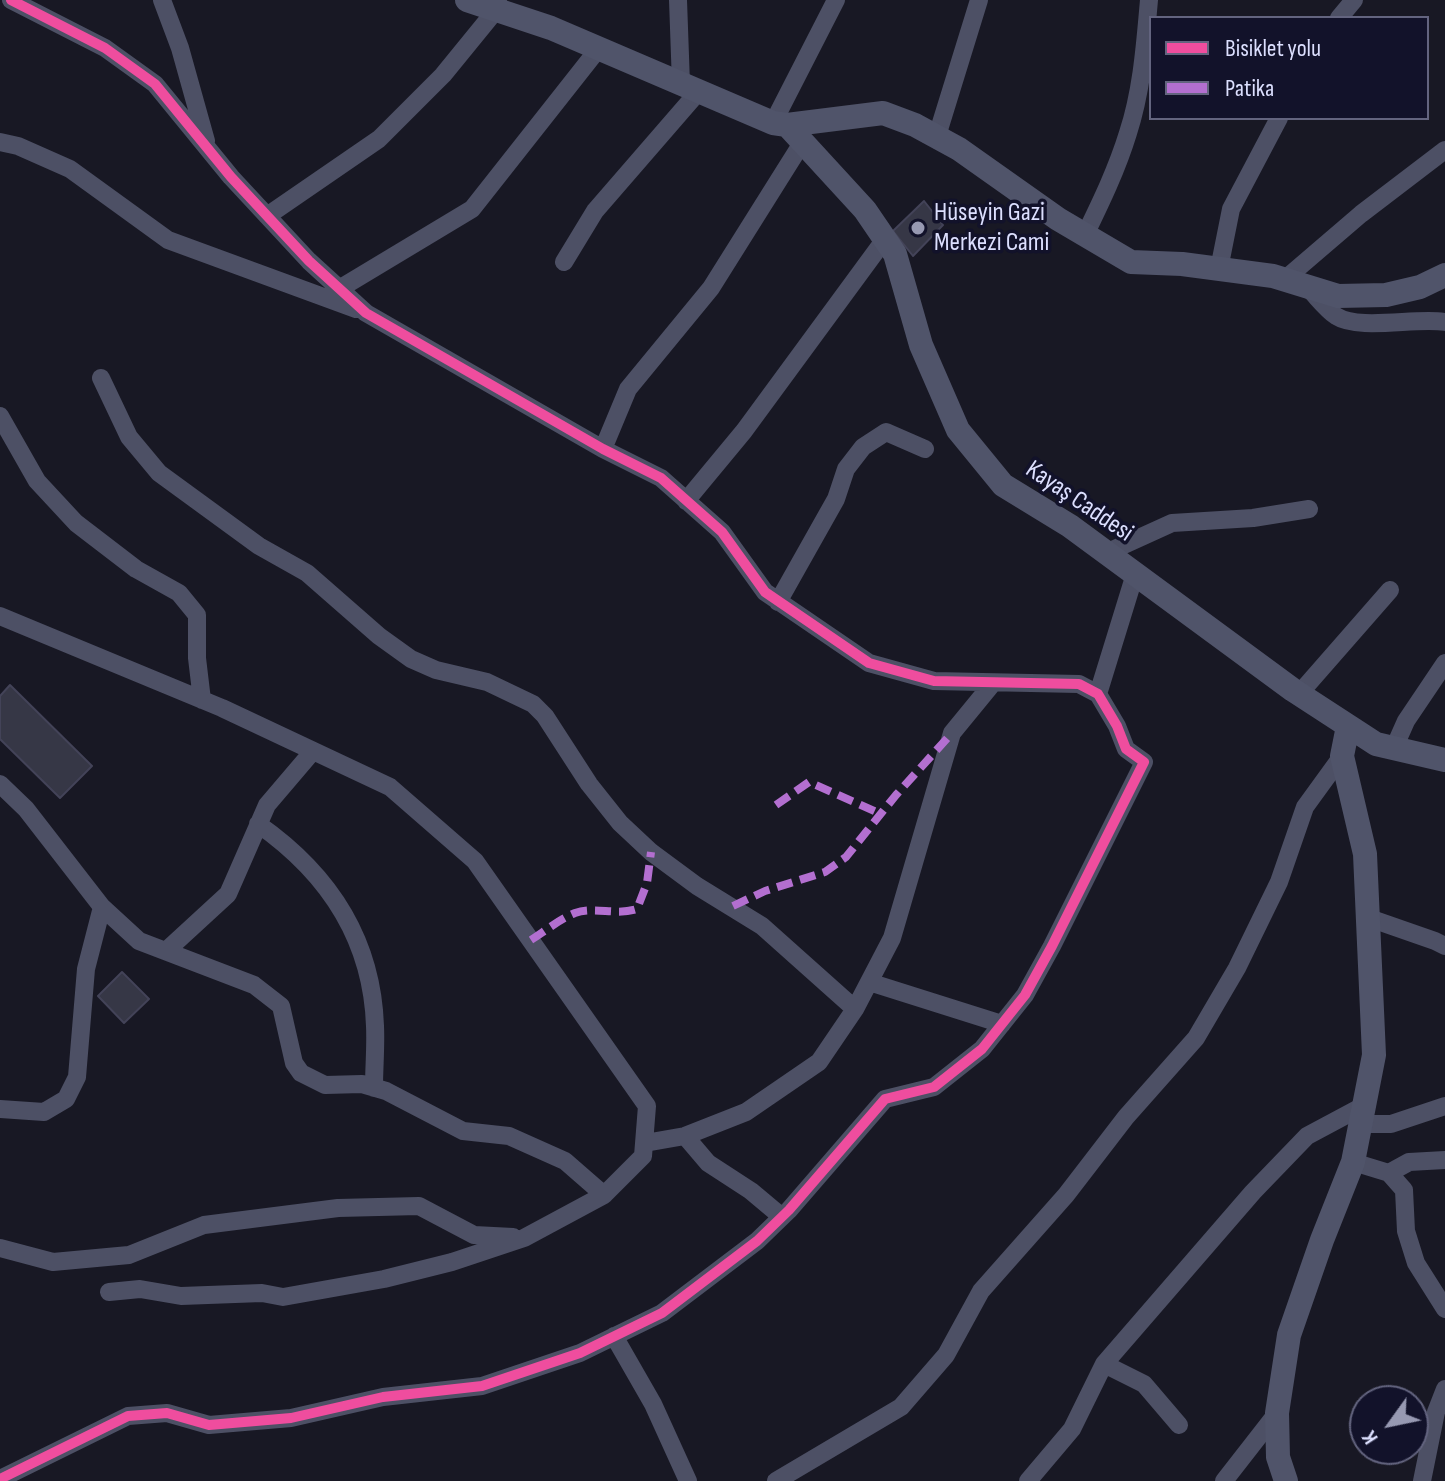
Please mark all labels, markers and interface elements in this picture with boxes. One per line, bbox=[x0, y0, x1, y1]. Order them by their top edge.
legend bbox=[1149, 16, 1429, 120]
text: Bisiklet yolu bbox=[1225, 34, 1321, 63]
text: Patika bbox=[1225, 74, 1274, 103]
place label: Hüseyin Gazi Merkezi Cami bbox=[934, 197, 1049, 258]
marker: Hüseyin Gazi Merkezi Cami bbox=[909, 219, 927, 237]
street label: Kayaş Caddesi bbox=[1019, 455, 1139, 549]
north arrow bbox=[1349, 1385, 1429, 1465]
text: K bbox=[1356, 1425, 1384, 1449]

